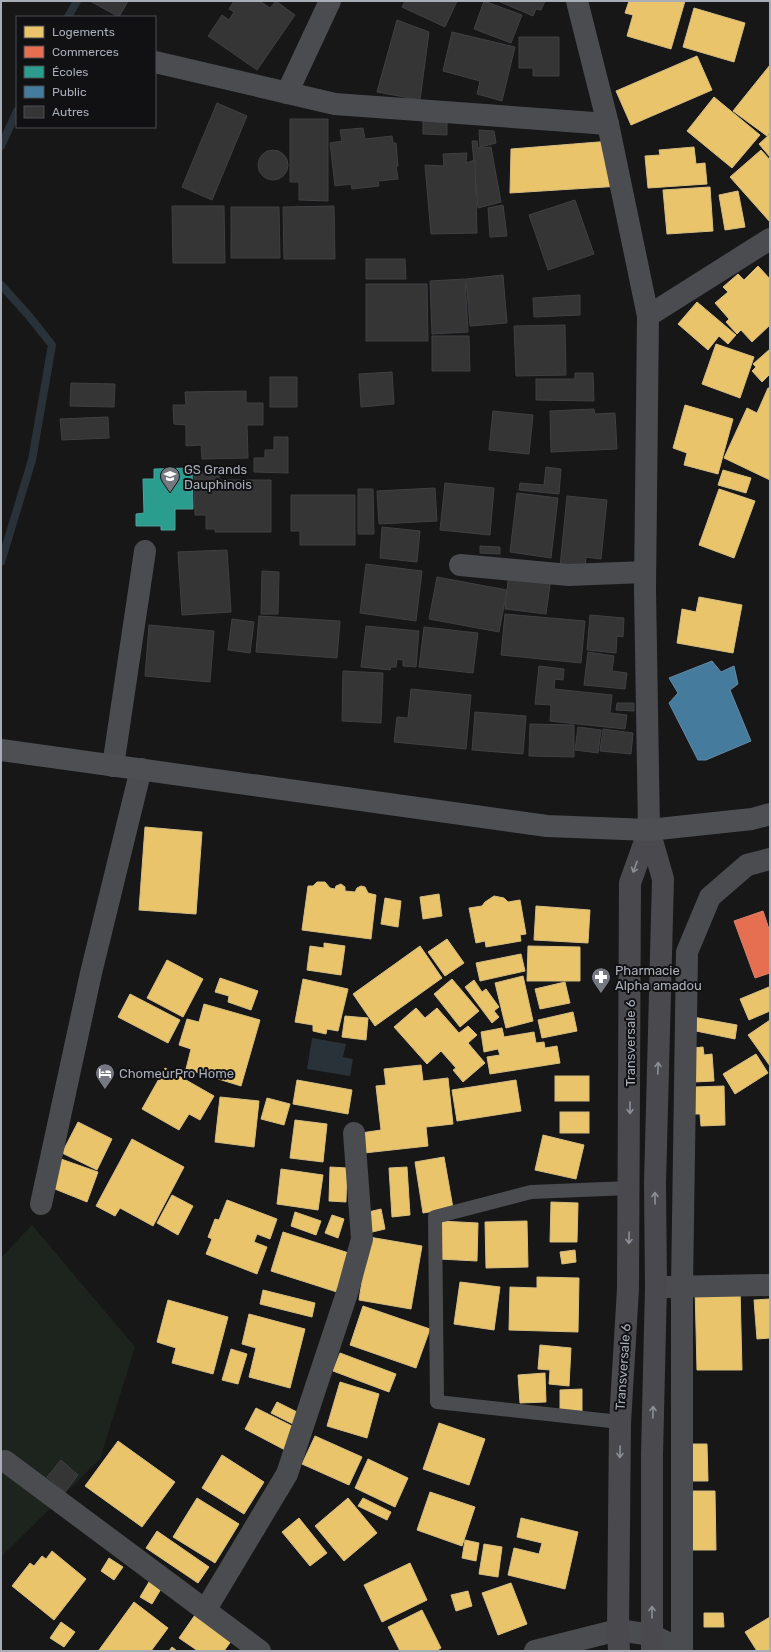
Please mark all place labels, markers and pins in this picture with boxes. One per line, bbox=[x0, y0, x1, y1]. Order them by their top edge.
place label: GS Grands Dauphinois bbox=[184, 462, 252, 492]
school or university icon: GS Grands Dauphinois bbox=[159, 465, 181, 493]
place label: Pharmacie Alpha amadou bbox=[615, 963, 702, 993]
pharmacy icon: Pharmacie Alpha amadou bbox=[590, 966, 612, 994]
hotel icon: ChomeurPro Home bbox=[94, 1062, 116, 1090]
place label: ChomeurPro Home bbox=[119, 1066, 234, 1081]

